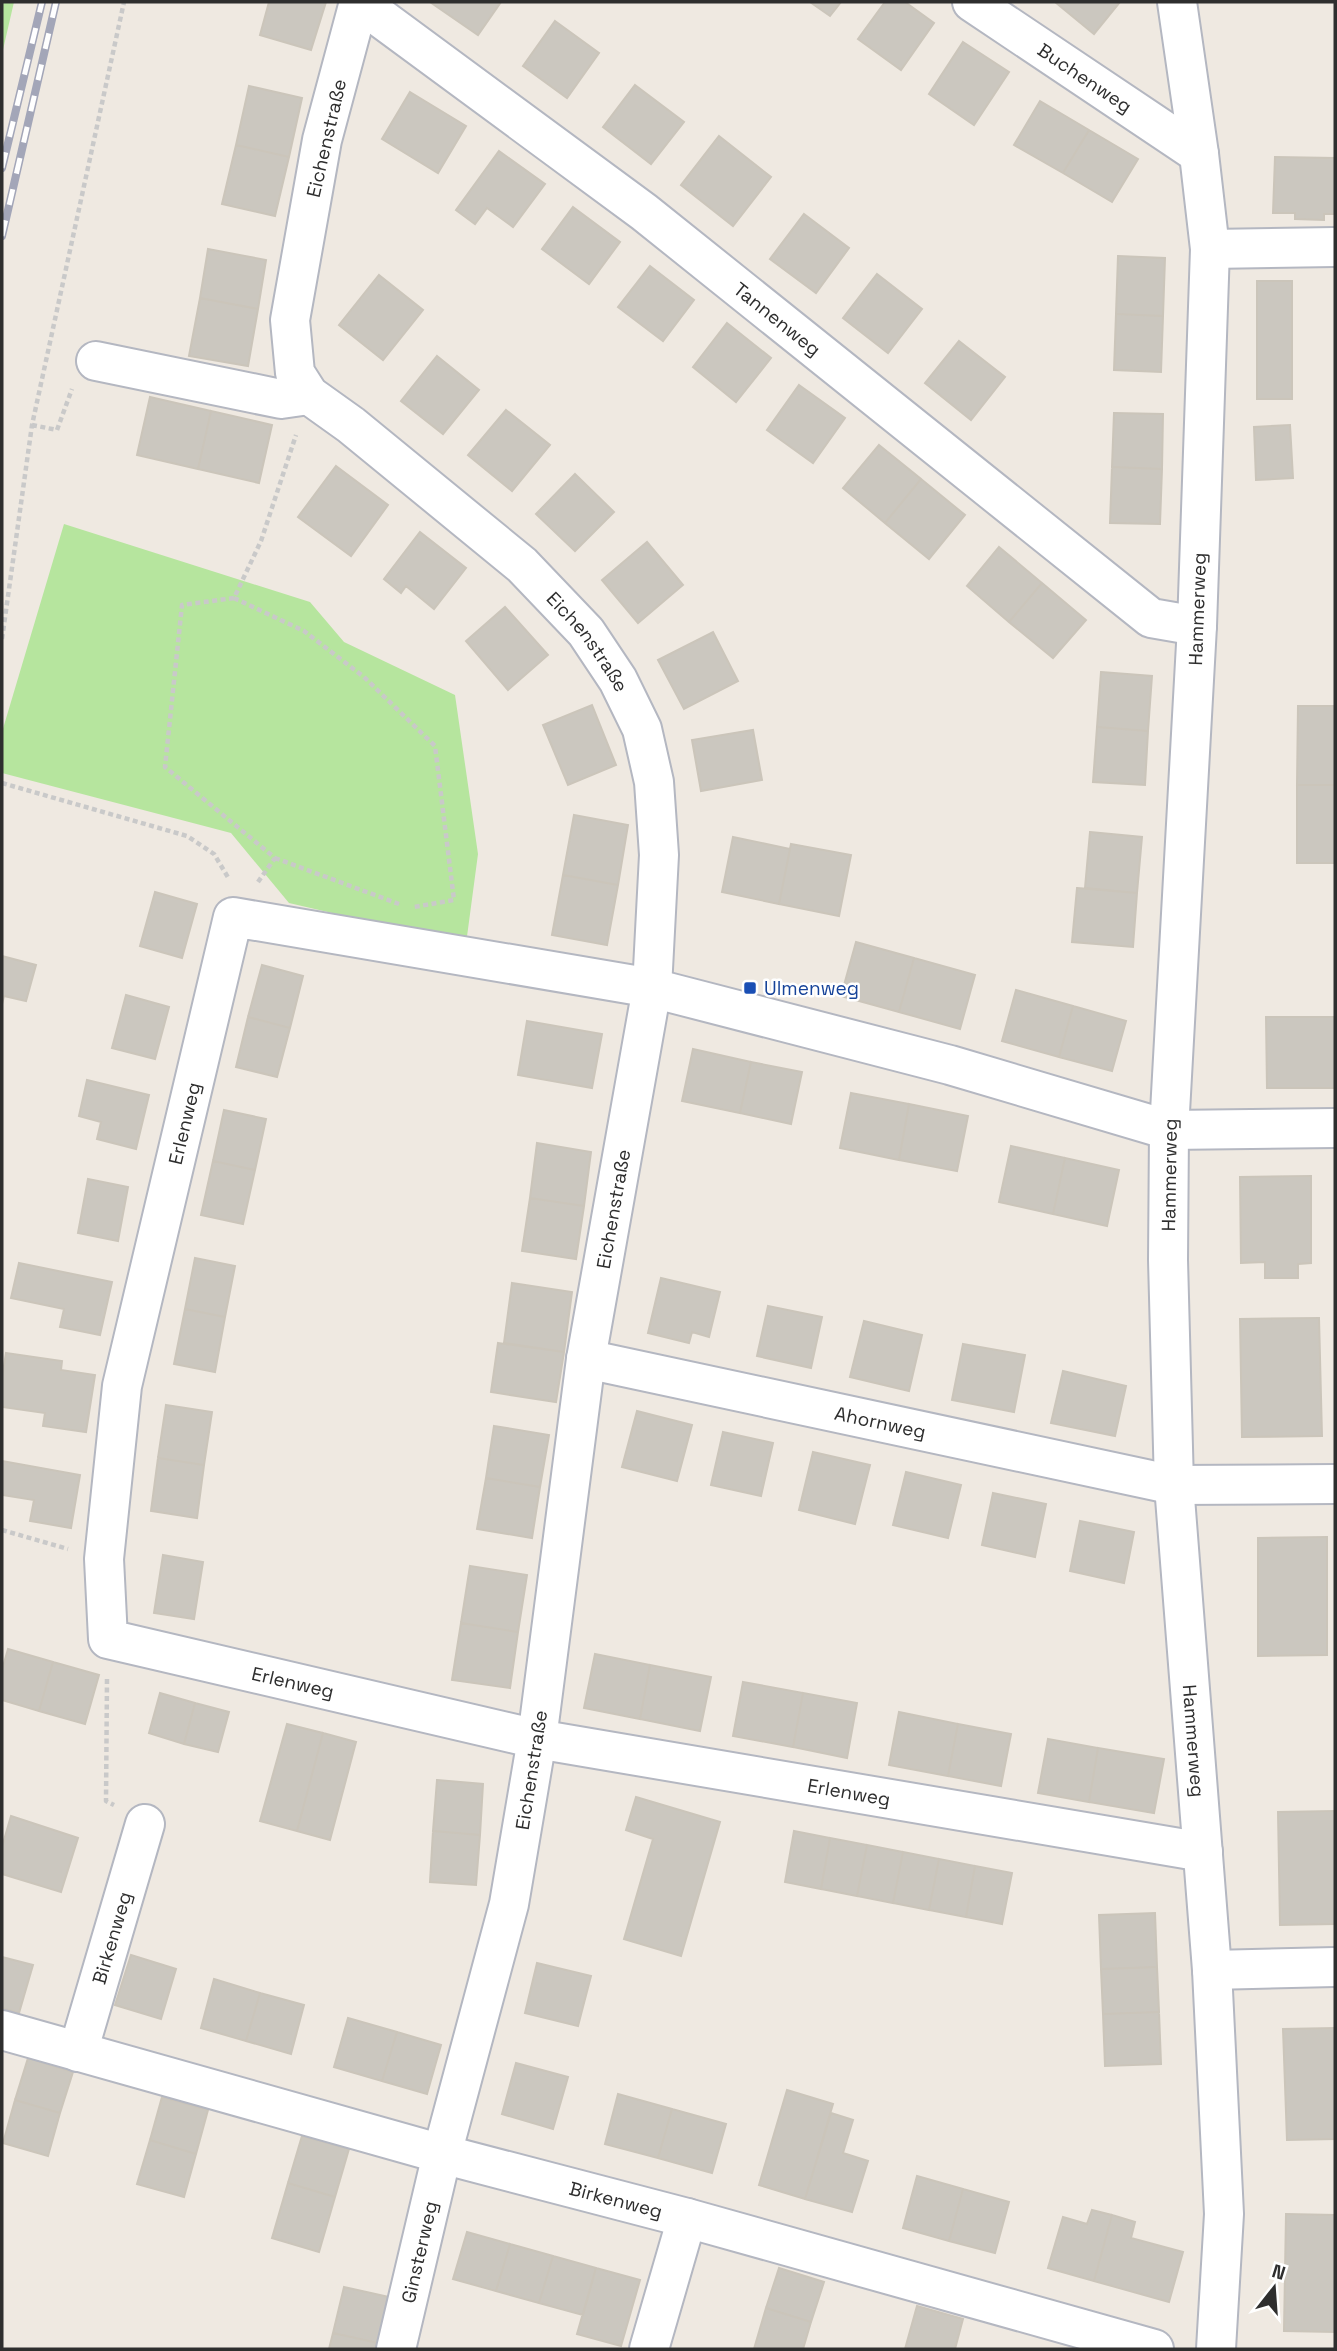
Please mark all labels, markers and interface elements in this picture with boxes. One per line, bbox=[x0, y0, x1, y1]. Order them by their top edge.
street label: Buchenweg bbox=[1033, 38, 1137, 119]
street label: Eichenstraße bbox=[301, 76, 352, 200]
street label: Tannenweg bbox=[728, 277, 826, 362]
street label: Hammerweg bbox=[1183, 552, 1212, 666]
street label: Eichenstraße bbox=[541, 586, 634, 696]
place label: Ulmenweg bbox=[764, 976, 859, 1001]
marker: Ulmenweg bbox=[742, 980, 758, 996]
street label: Erlenweg bbox=[163, 1080, 206, 1167]
street label: Hammerweg bbox=[1156, 1118, 1183, 1232]
street label: Eichenstraße bbox=[591, 1147, 636, 1271]
street label: Ahornweg bbox=[832, 1401, 928, 1444]
street label: Erlenweg bbox=[249, 1661, 337, 1704]
street label: Hammerweg bbox=[1177, 1684, 1210, 1798]
street label: Eichenstraße bbox=[510, 1708, 553, 1832]
street label: Erlenweg bbox=[805, 1773, 892, 1812]
street label: Birkenweg bbox=[87, 1889, 137, 1987]
street label: Birkenweg bbox=[567, 2176, 665, 2224]
street label: Ginsterweg bbox=[396, 2199, 443, 2306]
north arrow bbox=[1239, 2253, 1309, 2323]
text: N bbox=[1269, 2258, 1289, 2286]

